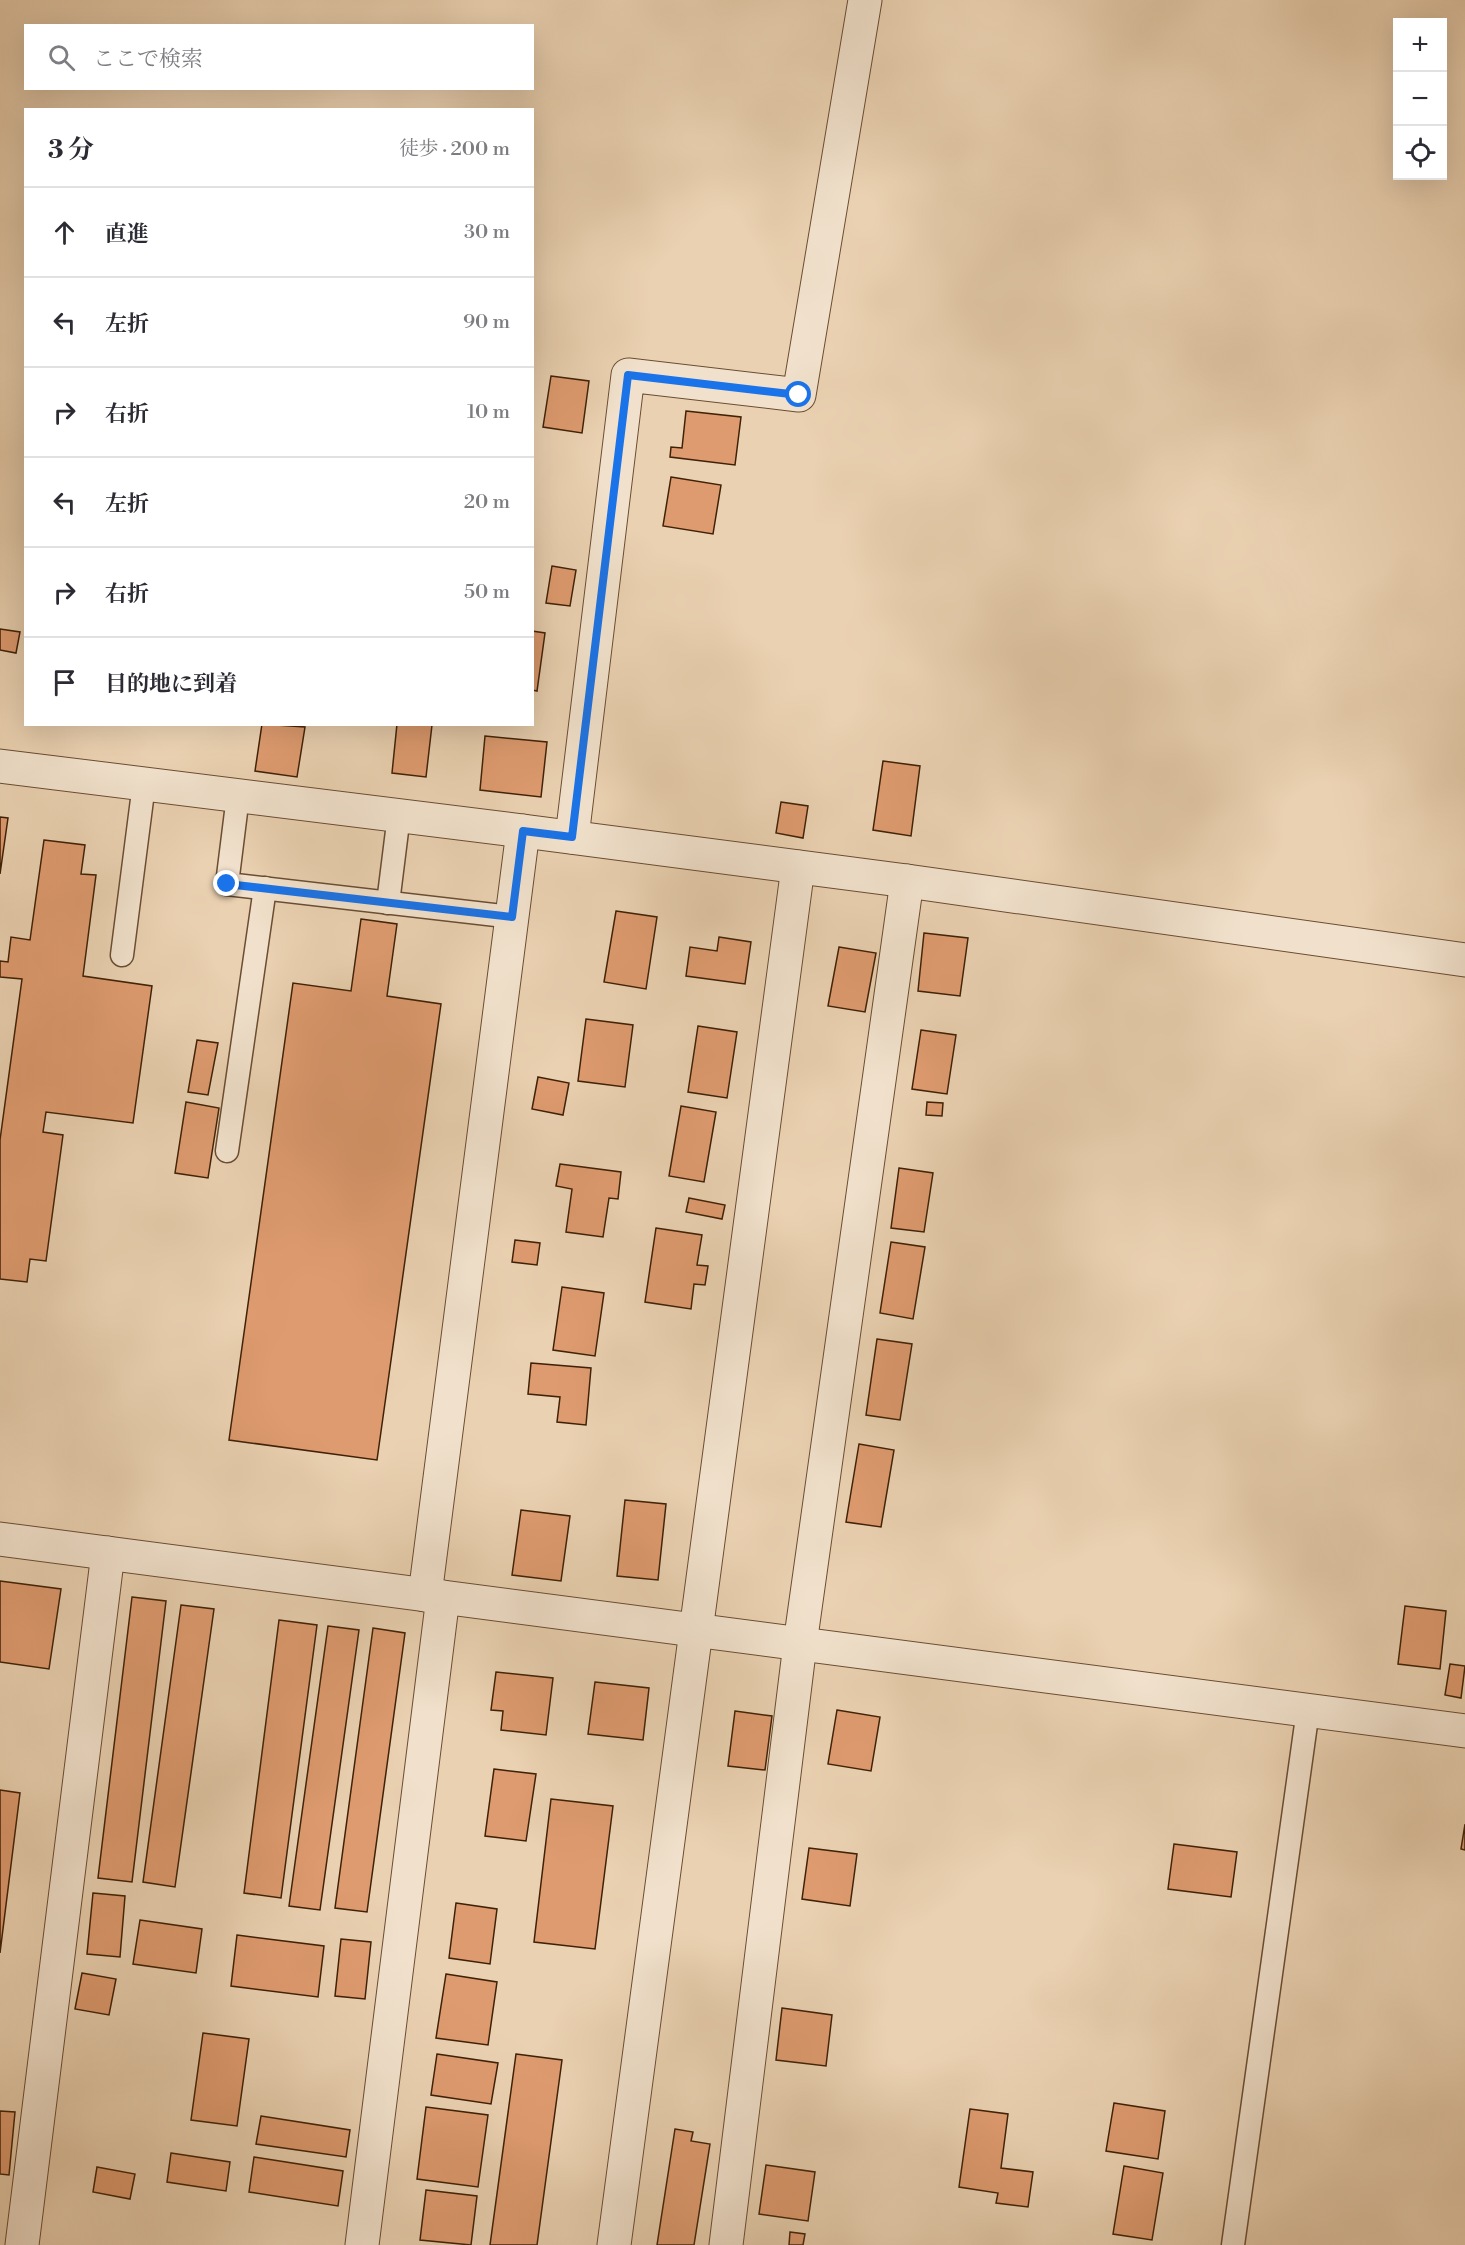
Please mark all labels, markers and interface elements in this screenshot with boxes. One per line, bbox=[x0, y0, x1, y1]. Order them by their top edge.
map controls bbox=[1393, 18, 1447, 180]
button: + bbox=[1393, 18, 1447, 72]
search box bbox=[24, 24, 534, 90]
icon: search bbox=[45, 41, 78, 74]
text: ここで検索 bbox=[93, 46, 203, 73]
button: − bbox=[1393, 72, 1447, 126]
button: locate bbox=[1393, 126, 1447, 180]
text: 3 分 bbox=[48, 134, 94, 166]
text: 徒歩 · 200 m bbox=[399, 137, 510, 162]
icon: ahead bbox=[48, 216, 81, 249]
text: 30 m bbox=[464, 220, 510, 245]
text: 直進 bbox=[105, 221, 149, 248]
icon: left bbox=[48, 306, 81, 339]
text: 90 m bbox=[463, 310, 510, 335]
text: 左折 bbox=[105, 311, 149, 338]
route start bbox=[785, 381, 811, 407]
icon: right bbox=[48, 396, 81, 429]
text: 10 m bbox=[467, 400, 510, 425]
text: 右折 bbox=[105, 401, 149, 428]
icon: left bbox=[48, 486, 81, 519]
text: 20 m bbox=[464, 490, 510, 515]
text: 左折 bbox=[105, 491, 149, 518]
icon: right bbox=[48, 576, 81, 609]
text: 50 m bbox=[464, 580, 510, 605]
text: 右折 bbox=[105, 581, 149, 608]
icon: arrive bbox=[48, 666, 81, 699]
text: 目的地に到着 bbox=[105, 671, 237, 698]
route end bbox=[213, 870, 239, 896]

